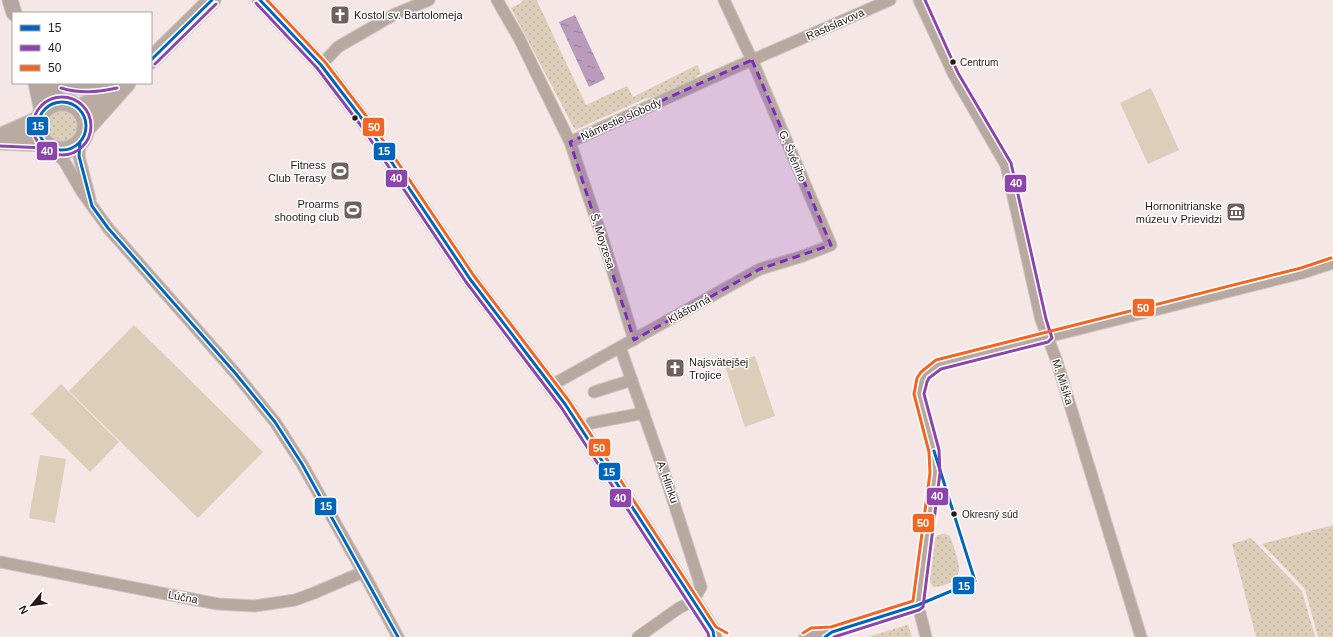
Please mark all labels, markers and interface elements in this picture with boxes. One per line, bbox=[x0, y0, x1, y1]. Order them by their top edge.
church icon: Kostol sv. Bartolomeja bbox=[329, 4, 351, 26]
street label: Rastislavova bbox=[804, 5, 867, 42]
place label: Kostol sv. Bartolomeja bbox=[354, 9, 464, 21]
legend bbox=[12, 12, 152, 84]
text: 15 bbox=[48, 21, 62, 35]
text: 40 bbox=[48, 41, 62, 55]
marker: Centrum bbox=[948, 57, 958, 67]
place label: Centrum bbox=[960, 57, 998, 68]
text: 50 bbox=[48, 61, 62, 75]
street label: Námestie slobody bbox=[579, 96, 664, 142]
unlabelled marker bbox=[350, 113, 360, 123]
line badge: 15 bbox=[26, 116, 49, 136]
line badge: 50 bbox=[362, 117, 385, 137]
text: 15 bbox=[32, 120, 44, 132]
text: 50 bbox=[368, 121, 380, 133]
street label: G. Švéniho bbox=[777, 129, 809, 183]
line badge: 40 bbox=[36, 141, 58, 161]
line badge: 15 bbox=[373, 142, 396, 161]
text: 40 bbox=[41, 145, 53, 157]
text: 15 bbox=[378, 145, 390, 157]
place label: Fitness Club Terasy bbox=[268, 159, 326, 184]
sports icon: Fitness Club Terasy bbox=[329, 160, 351, 182]
line badge: 40 bbox=[385, 169, 408, 188]
text: 40 bbox=[390, 172, 402, 184]
line badge: 40 bbox=[1004, 174, 1027, 193]
text: 40 bbox=[1010, 177, 1022, 189]
place label: Proarms shooting club bbox=[274, 198, 339, 223]
sports icon: Proarms shooting club bbox=[342, 199, 364, 221]
place label: Hornonitrianske múzeu v Prievidzi bbox=[1136, 200, 1222, 225]
museum icon: Hornonitrianske múzeu v Prievidzi bbox=[1225, 201, 1247, 223]
street label: Š. Moyzesa bbox=[588, 212, 618, 271]
street label: Kláštorná bbox=[666, 292, 713, 326]
line badge: 50 bbox=[1132, 298, 1155, 317]
text: 50 bbox=[1137, 302, 1149, 314]
place label: Najsvätejšej Trojice bbox=[689, 356, 748, 381]
church icon: Najsvätejšej Trojice bbox=[664, 357, 686, 379]
street label: M. Mišíka bbox=[1050, 358, 1076, 407]
line badge: 50 bbox=[588, 438, 611, 457]
text: 50 bbox=[593, 442, 605, 454]
street label: A. Hlinku bbox=[655, 459, 681, 505]
line badge: 15 bbox=[598, 462, 621, 481]
text: 15 bbox=[603, 466, 615, 478]
line badge: 40 bbox=[926, 487, 949, 506]
line badge: 40 bbox=[609, 488, 632, 508]
text: 40 bbox=[931, 490, 943, 502]
text: 40 bbox=[614, 492, 626, 504]
line badge: 15 bbox=[314, 497, 337, 516]
text: 15 bbox=[320, 500, 332, 512]
marker: Okresný súd bbox=[949, 509, 959, 519]
place label: Okresný súd bbox=[962, 509, 1018, 520]
line badge: 50 bbox=[912, 513, 935, 533]
text: 50 bbox=[917, 517, 929, 529]
line badge: 15 bbox=[952, 576, 975, 595]
text: 15 bbox=[958, 580, 970, 592]
north arrow bbox=[12, 585, 52, 625]
street label: Lúčna bbox=[167, 588, 200, 606]
text: N bbox=[16, 603, 30, 616]

